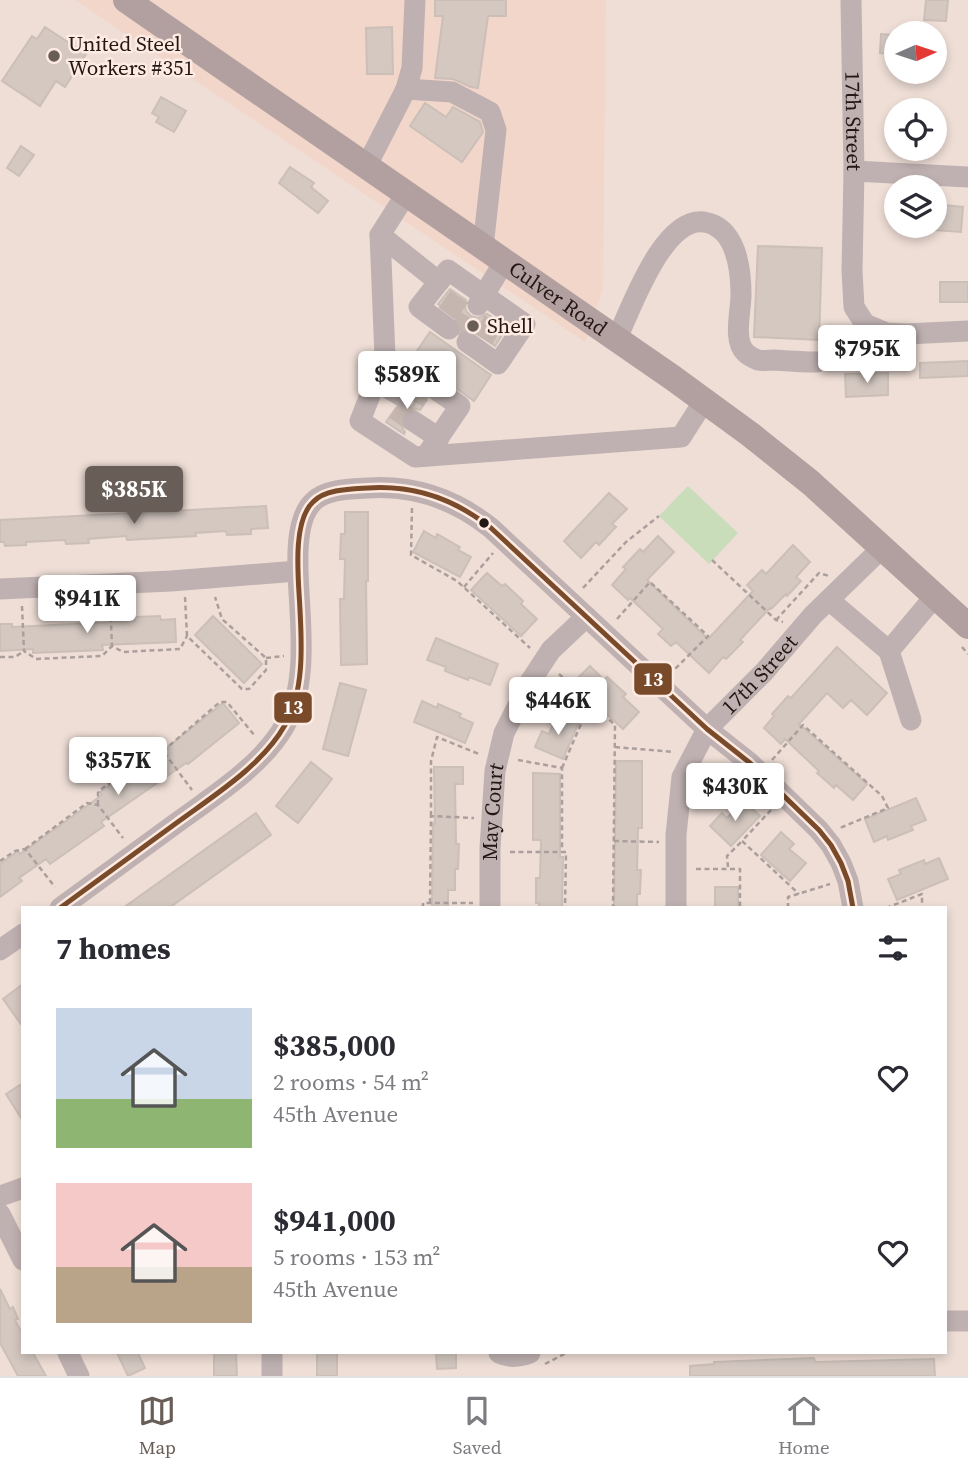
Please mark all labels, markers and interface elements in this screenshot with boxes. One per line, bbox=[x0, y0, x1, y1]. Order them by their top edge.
north arrow bbox=[884, 21, 947, 84]
map controls bbox=[884, 21, 947, 238]
place label: United Steel Workers #351 bbox=[68, 29, 194, 82]
marker: United Steel Workers #351 bbox=[46, 48, 62, 64]
street label: 17th Street bbox=[838, 71, 869, 171]
button: locate bbox=[884, 98, 947, 161]
button: layers bbox=[884, 175, 947, 238]
street label: Culver Road bbox=[503, 254, 613, 342]
place label: Shell bbox=[487, 311, 533, 340]
marker: Shell bbox=[465, 318, 481, 334]
pin: $795K bbox=[818, 326, 916, 385]
text: $795K bbox=[834, 332, 900, 364]
pin: $589K bbox=[358, 352, 456, 411]
text: $589K bbox=[374, 358, 440, 390]
pin: $385K bbox=[85, 466, 183, 526]
text: $385K bbox=[101, 473, 167, 505]
unlabelled marker bbox=[477, 516, 491, 530]
pin: $941K bbox=[38, 576, 136, 635]
text: $941K bbox=[54, 582, 120, 614]
street label: 17th Street bbox=[715, 628, 804, 721]
line badge: 13 bbox=[633, 662, 673, 696]
text: 13 bbox=[643, 666, 663, 692]
pin: $446K bbox=[509, 678, 607, 737]
text: $446K bbox=[525, 684, 591, 716]
line badge: 13 bbox=[273, 691, 313, 724]
text: 13 bbox=[283, 694, 303, 720]
pin: $357K bbox=[69, 738, 167, 797]
text: $357K bbox=[85, 744, 151, 776]
street label: May Court bbox=[475, 760, 510, 861]
pin: $430K bbox=[686, 764, 784, 823]
text: $430K bbox=[702, 770, 768, 802]
text: 7 homes bbox=[56, 928, 171, 969]
icon: filters bbox=[874, 929, 912, 967]
text: $385,000 bbox=[273, 1025, 396, 1066]
icon: home bbox=[112, 1036, 196, 1120]
icon: heart bbox=[874, 1059, 912, 1097]
text: 2 rooms · 54 m² bbox=[273, 1066, 429, 1098]
text: 45th Avenue bbox=[273, 1098, 398, 1130]
text: $941,000 bbox=[273, 1200, 396, 1241]
icon: home bbox=[112, 1211, 196, 1295]
icon: heart bbox=[874, 1234, 912, 1272]
text: 5 rooms · 153 m² bbox=[273, 1241, 440, 1273]
text: 45th Avenue bbox=[273, 1273, 398, 1305]
tab: Map bbox=[138, 1392, 176, 1460]
tab: Saved bbox=[453, 1392, 501, 1460]
tab: Home bbox=[778, 1392, 830, 1460]

